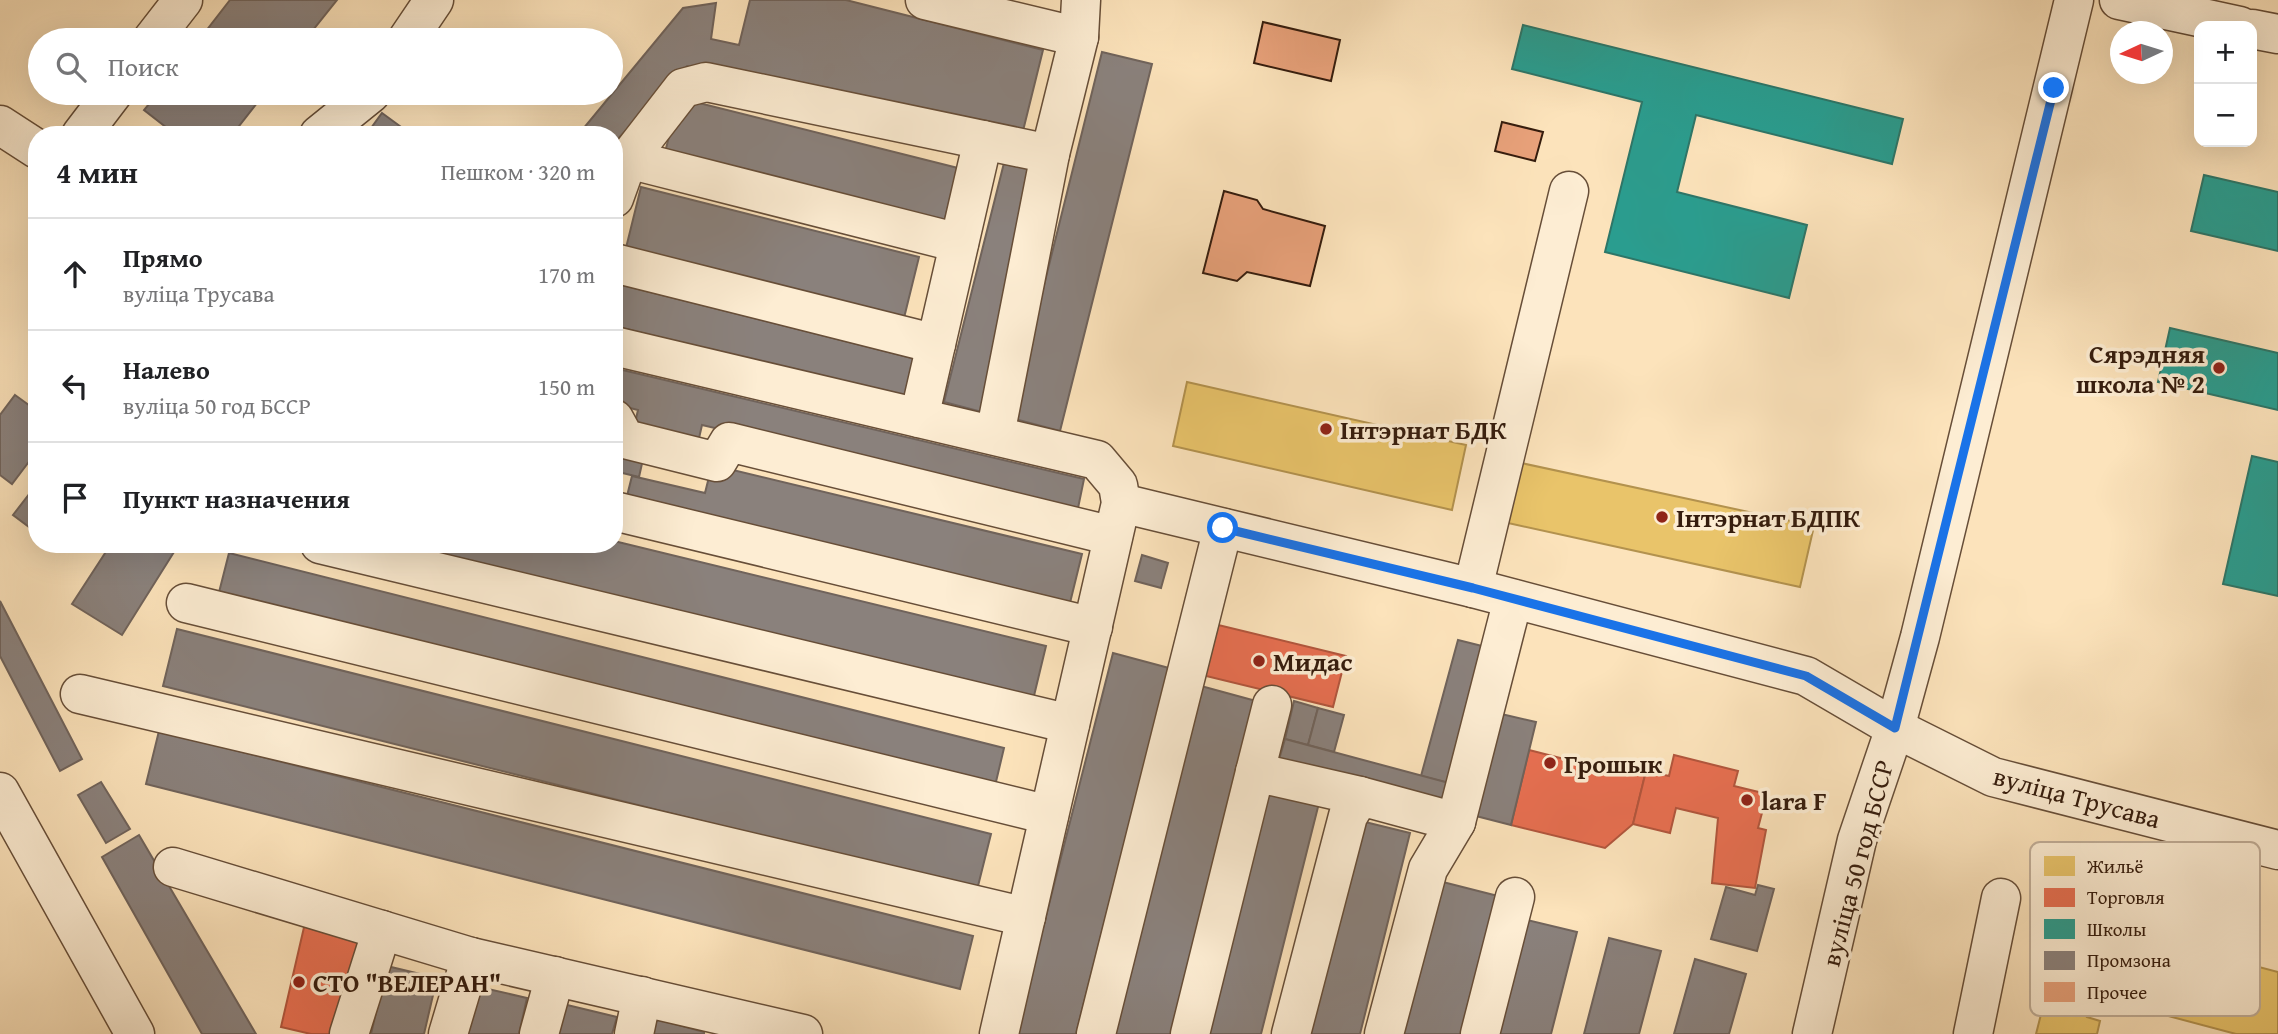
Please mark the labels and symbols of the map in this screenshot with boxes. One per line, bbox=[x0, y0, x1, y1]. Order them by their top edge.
north arrow bbox=[2110, 21, 2173, 84]
route end bbox=[2038, 72, 2069, 103]
place label: Сярэдняя школа № 2 bbox=[2076, 334, 2205, 403]
marker: Сярэдняя школа № 2 bbox=[2211, 360, 2227, 376]
place label: Інтэрнат БДК bbox=[1340, 410, 1507, 449]
marker: Інтэрнат БДК bbox=[1318, 421, 1334, 437]
place label: Інтэрнат БДПК bbox=[1676, 498, 1861, 537]
marker: Інтэрнат БДПК bbox=[1654, 509, 1670, 525]
route start bbox=[1207, 512, 1238, 543]
place label: Мидас bbox=[1273, 642, 1352, 681]
marker: Мидас bbox=[1251, 653, 1267, 669]
place label: Грошык bbox=[1564, 744, 1662, 783]
marker: Грошык bbox=[1542, 755, 1558, 771]
street label: вуліца 50 год БССР bbox=[1811, 755, 1903, 971]
street label: вуліца Трусава bbox=[1989, 756, 2165, 838]
place label: lara F bbox=[1761, 781, 1827, 820]
marker: lara F bbox=[1739, 792, 1755, 808]
legend bbox=[2030, 842, 2260, 1016]
text: Жильё bbox=[2086, 852, 2144, 880]
text: Торговля bbox=[2087, 883, 2165, 911]
text: Школы bbox=[2087, 915, 2146, 943]
text: Промзона bbox=[2087, 946, 2171, 974]
place label: СТО "ВЕЛЕРАН" bbox=[313, 963, 501, 1002]
marker: СТО "ВЕЛЕРАН" bbox=[291, 974, 307, 990]
text: Прочее bbox=[2087, 978, 2147, 1006]

